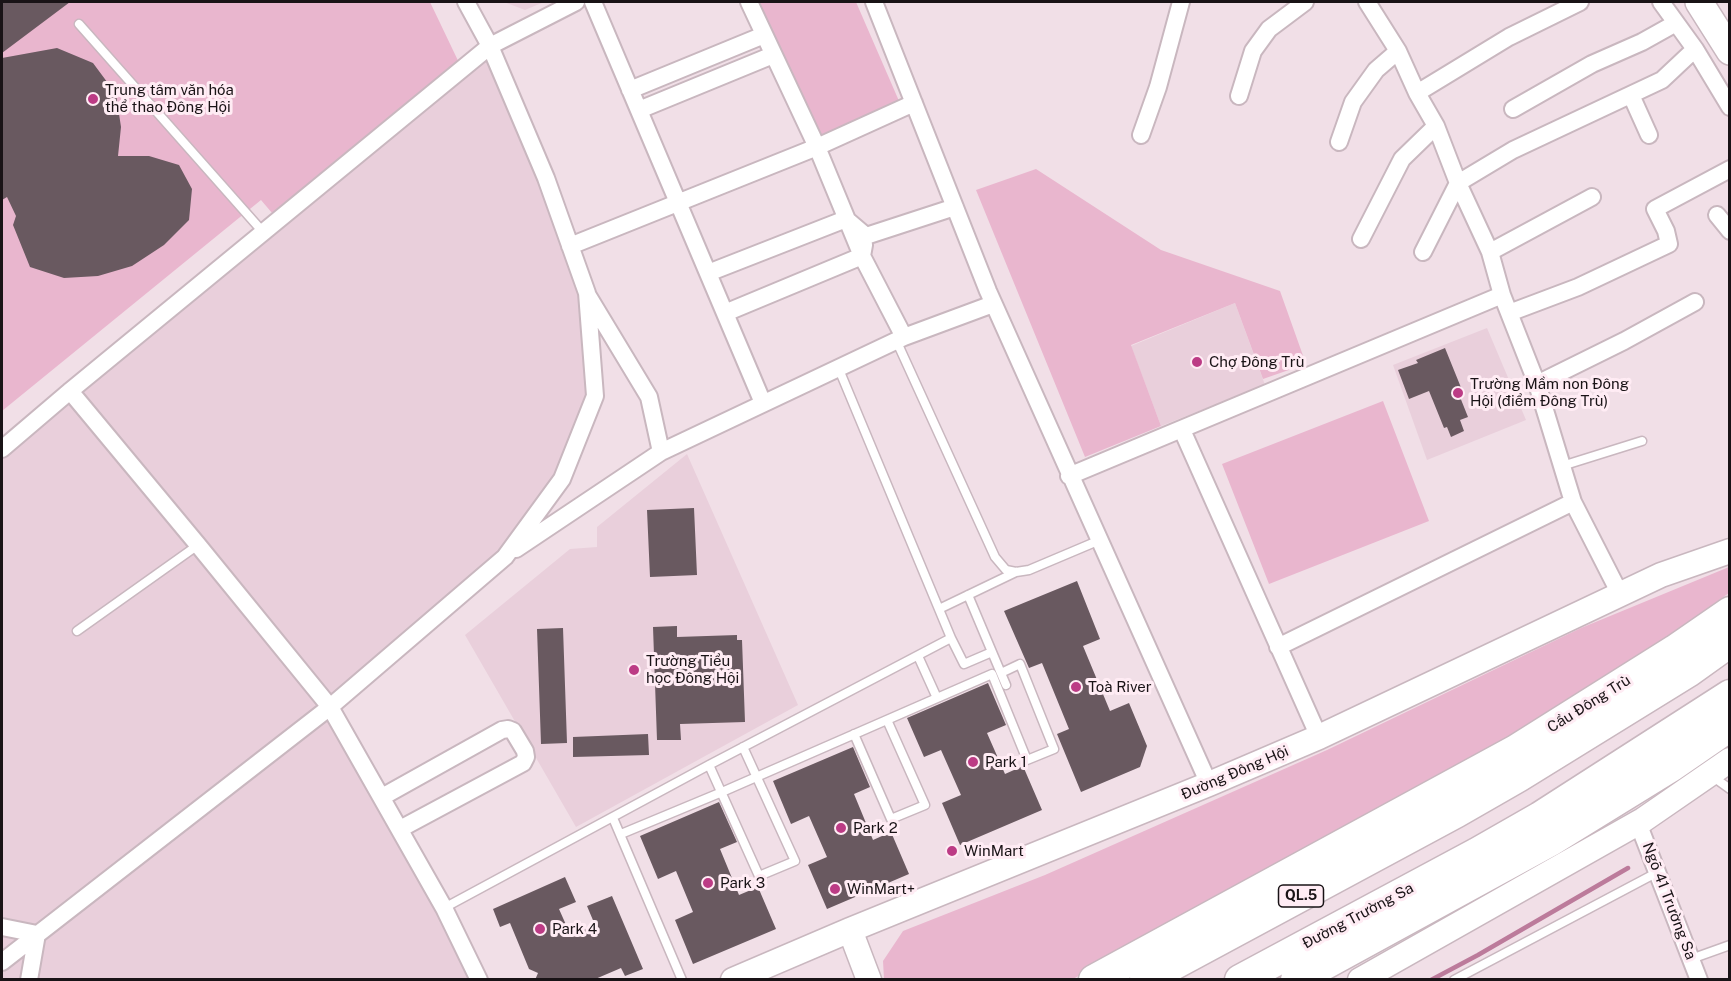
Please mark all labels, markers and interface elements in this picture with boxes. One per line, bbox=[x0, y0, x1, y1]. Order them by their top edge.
place label: Trung tâm văn hóa thể thao Đông Hội bbox=[105, 81, 234, 116]
marker: Trung tâm văn hóa thể thao Đông Hội bbox=[86, 92, 100, 106]
place label: Chợ Đông Trù bbox=[1209, 353, 1304, 371]
marker: Chợ Đông Trù bbox=[1190, 355, 1204, 369]
place label: Trường Mầm non Đông Hội (điểm Đông Trù) bbox=[1470, 375, 1629, 410]
marker: Trường Mầm non Đông Hội (điểm Đông Trù) bbox=[1451, 386, 1465, 400]
place label: Trường Tiểu học Đông Hội bbox=[646, 652, 739, 687]
marker: Trường Tiểu học Đông Hội bbox=[627, 663, 641, 677]
street label: Cầu Đông Trù bbox=[1544, 671, 1634, 737]
place label: Toà River bbox=[1088, 678, 1152, 696]
marker: Toà River bbox=[1069, 680, 1083, 694]
street label: Đường Đông Hội bbox=[1179, 742, 1291, 804]
place label: Park 1 bbox=[985, 753, 1027, 771]
marker: Park 1 bbox=[966, 755, 980, 769]
place label: Park 2 bbox=[853, 819, 898, 837]
marker: Park 2 bbox=[834, 821, 848, 835]
street label: Ngõ 41 Trường Sa bbox=[1638, 840, 1700, 962]
place label: WinMart bbox=[964, 842, 1024, 860]
marker: WinMart bbox=[945, 844, 959, 858]
place label: Park 3 bbox=[720, 874, 765, 892]
marker: Park 3 bbox=[701, 876, 715, 890]
street label: Đường Trường Sa bbox=[1299, 879, 1417, 953]
place label: WinMart+ bbox=[847, 880, 915, 898]
marker: WinMart+ bbox=[828, 882, 842, 896]
road number: QL.5 bbox=[1278, 885, 1324, 907]
place label: Park 4 bbox=[552, 920, 597, 938]
marker: Park 4 bbox=[533, 922, 547, 936]

